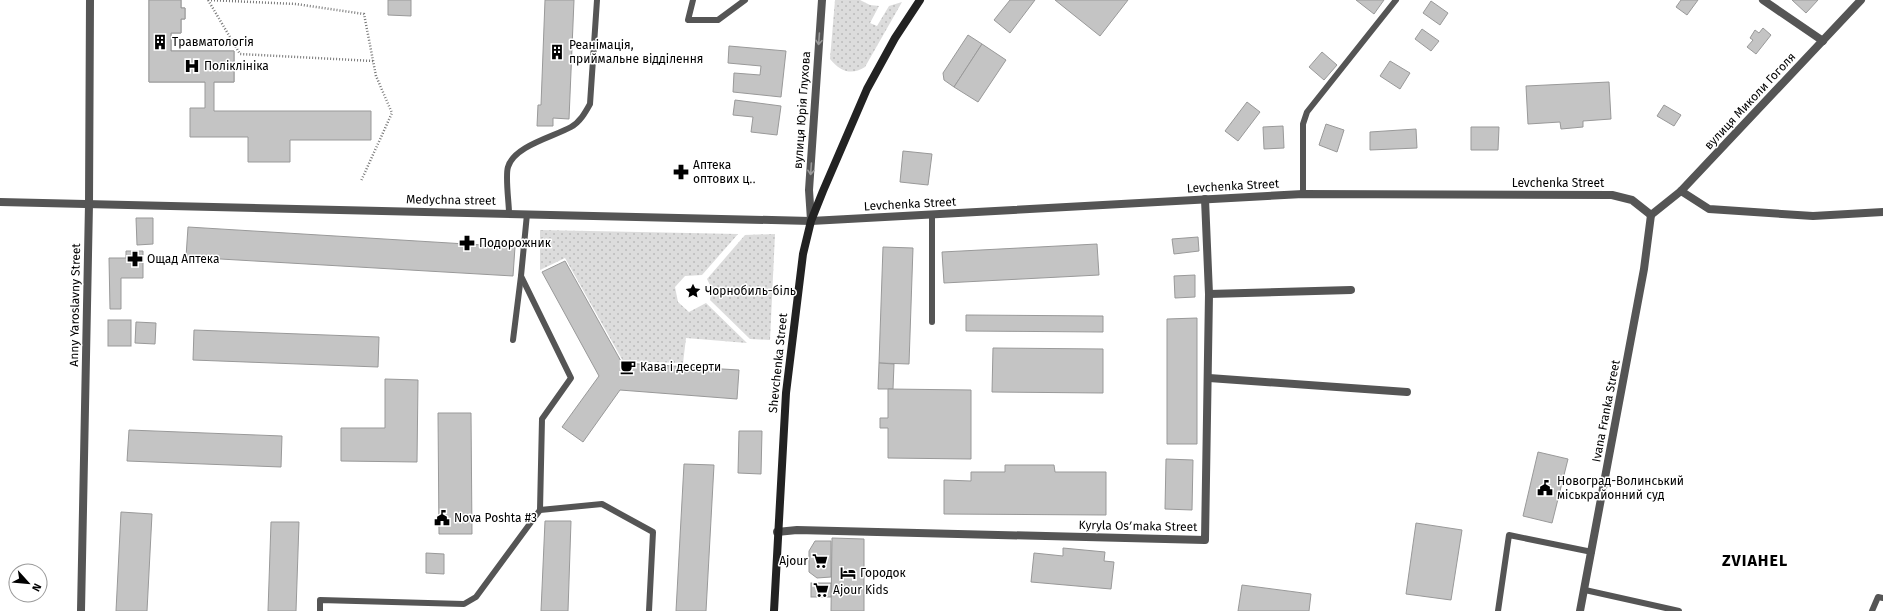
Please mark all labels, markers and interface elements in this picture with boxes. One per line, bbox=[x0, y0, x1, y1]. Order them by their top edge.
one-way arrow bbox=[816, 32, 823, 45]
building icon: Травматологія bbox=[151, 33, 169, 51]
place label: Травматологія bbox=[172, 35, 254, 49]
place label: Реанімація, приймальне відділення bbox=[569, 38, 703, 66]
building icon: Реанімація, приймальне відділення bbox=[548, 43, 566, 61]
street label: вулиця Миколи Гоголя bbox=[1701, 50, 1799, 152]
street label: вулиця Юрія Глухова bbox=[791, 51, 813, 169]
hospital icon: Поліклініка bbox=[183, 57, 201, 75]
place label: Поліклініка bbox=[204, 59, 269, 73]
place label: Аптека оптових ц‥ bbox=[693, 158, 756, 186]
one-way arrow bbox=[807, 162, 814, 175]
pharmacy icon: Аптека оптових ц‥ bbox=[672, 163, 690, 181]
street label: Levchenka Street bbox=[1512, 176, 1605, 190]
street label: Levchenka Street bbox=[1186, 177, 1280, 195]
street label: Medychna street bbox=[406, 192, 497, 208]
street label: Levchenka Street bbox=[863, 195, 957, 213]
pharmacy icon: Подорожник bbox=[458, 234, 476, 252]
place label: Подорожник bbox=[479, 236, 552, 250]
street label: Anny Yaroslavny Street bbox=[67, 243, 83, 367]
pharmacy icon: Ощад Аптека bbox=[126, 250, 144, 268]
place label: Ощад Аптека bbox=[147, 252, 219, 266]
place icon: Чорнобиль-біль bbox=[684, 282, 702, 300]
place label: Чорнобиль-біль bbox=[705, 284, 796, 298]
street label: Shevchenka Street bbox=[766, 312, 790, 414]
cafe icon: Кава і десерти bbox=[619, 358, 637, 376]
street label: Ivana Franka Street bbox=[1589, 358, 1623, 463]
place label: Кава і десерти bbox=[640, 360, 721, 374]
place label: Новоград-Волинський міськрайонний суд bbox=[1557, 474, 1684, 502]
public building icon: Новоград-Волинський міськрайонний суд bbox=[1536, 479, 1554, 497]
public building icon: Nova Poshta #3 bbox=[433, 509, 451, 527]
place label: Nova Poshta #3 bbox=[454, 511, 537, 525]
street label: Kyryla Osʹmaka Street bbox=[1078, 518, 1198, 534]
district label: ZVIAHEL bbox=[1722, 551, 1788, 570]
supermarket icon: Ajour bbox=[811, 552, 829, 570]
place label: Ajour bbox=[779, 554, 808, 568]
north arrow bbox=[8, 563, 48, 603]
hotel icon: Городок bbox=[839, 564, 857, 582]
place label: Городок bbox=[860, 566, 907, 580]
text: N bbox=[29, 581, 44, 594]
supermarket icon: Ajour Kids bbox=[812, 581, 830, 599]
place label: Ajour Kids bbox=[833, 583, 889, 597]

